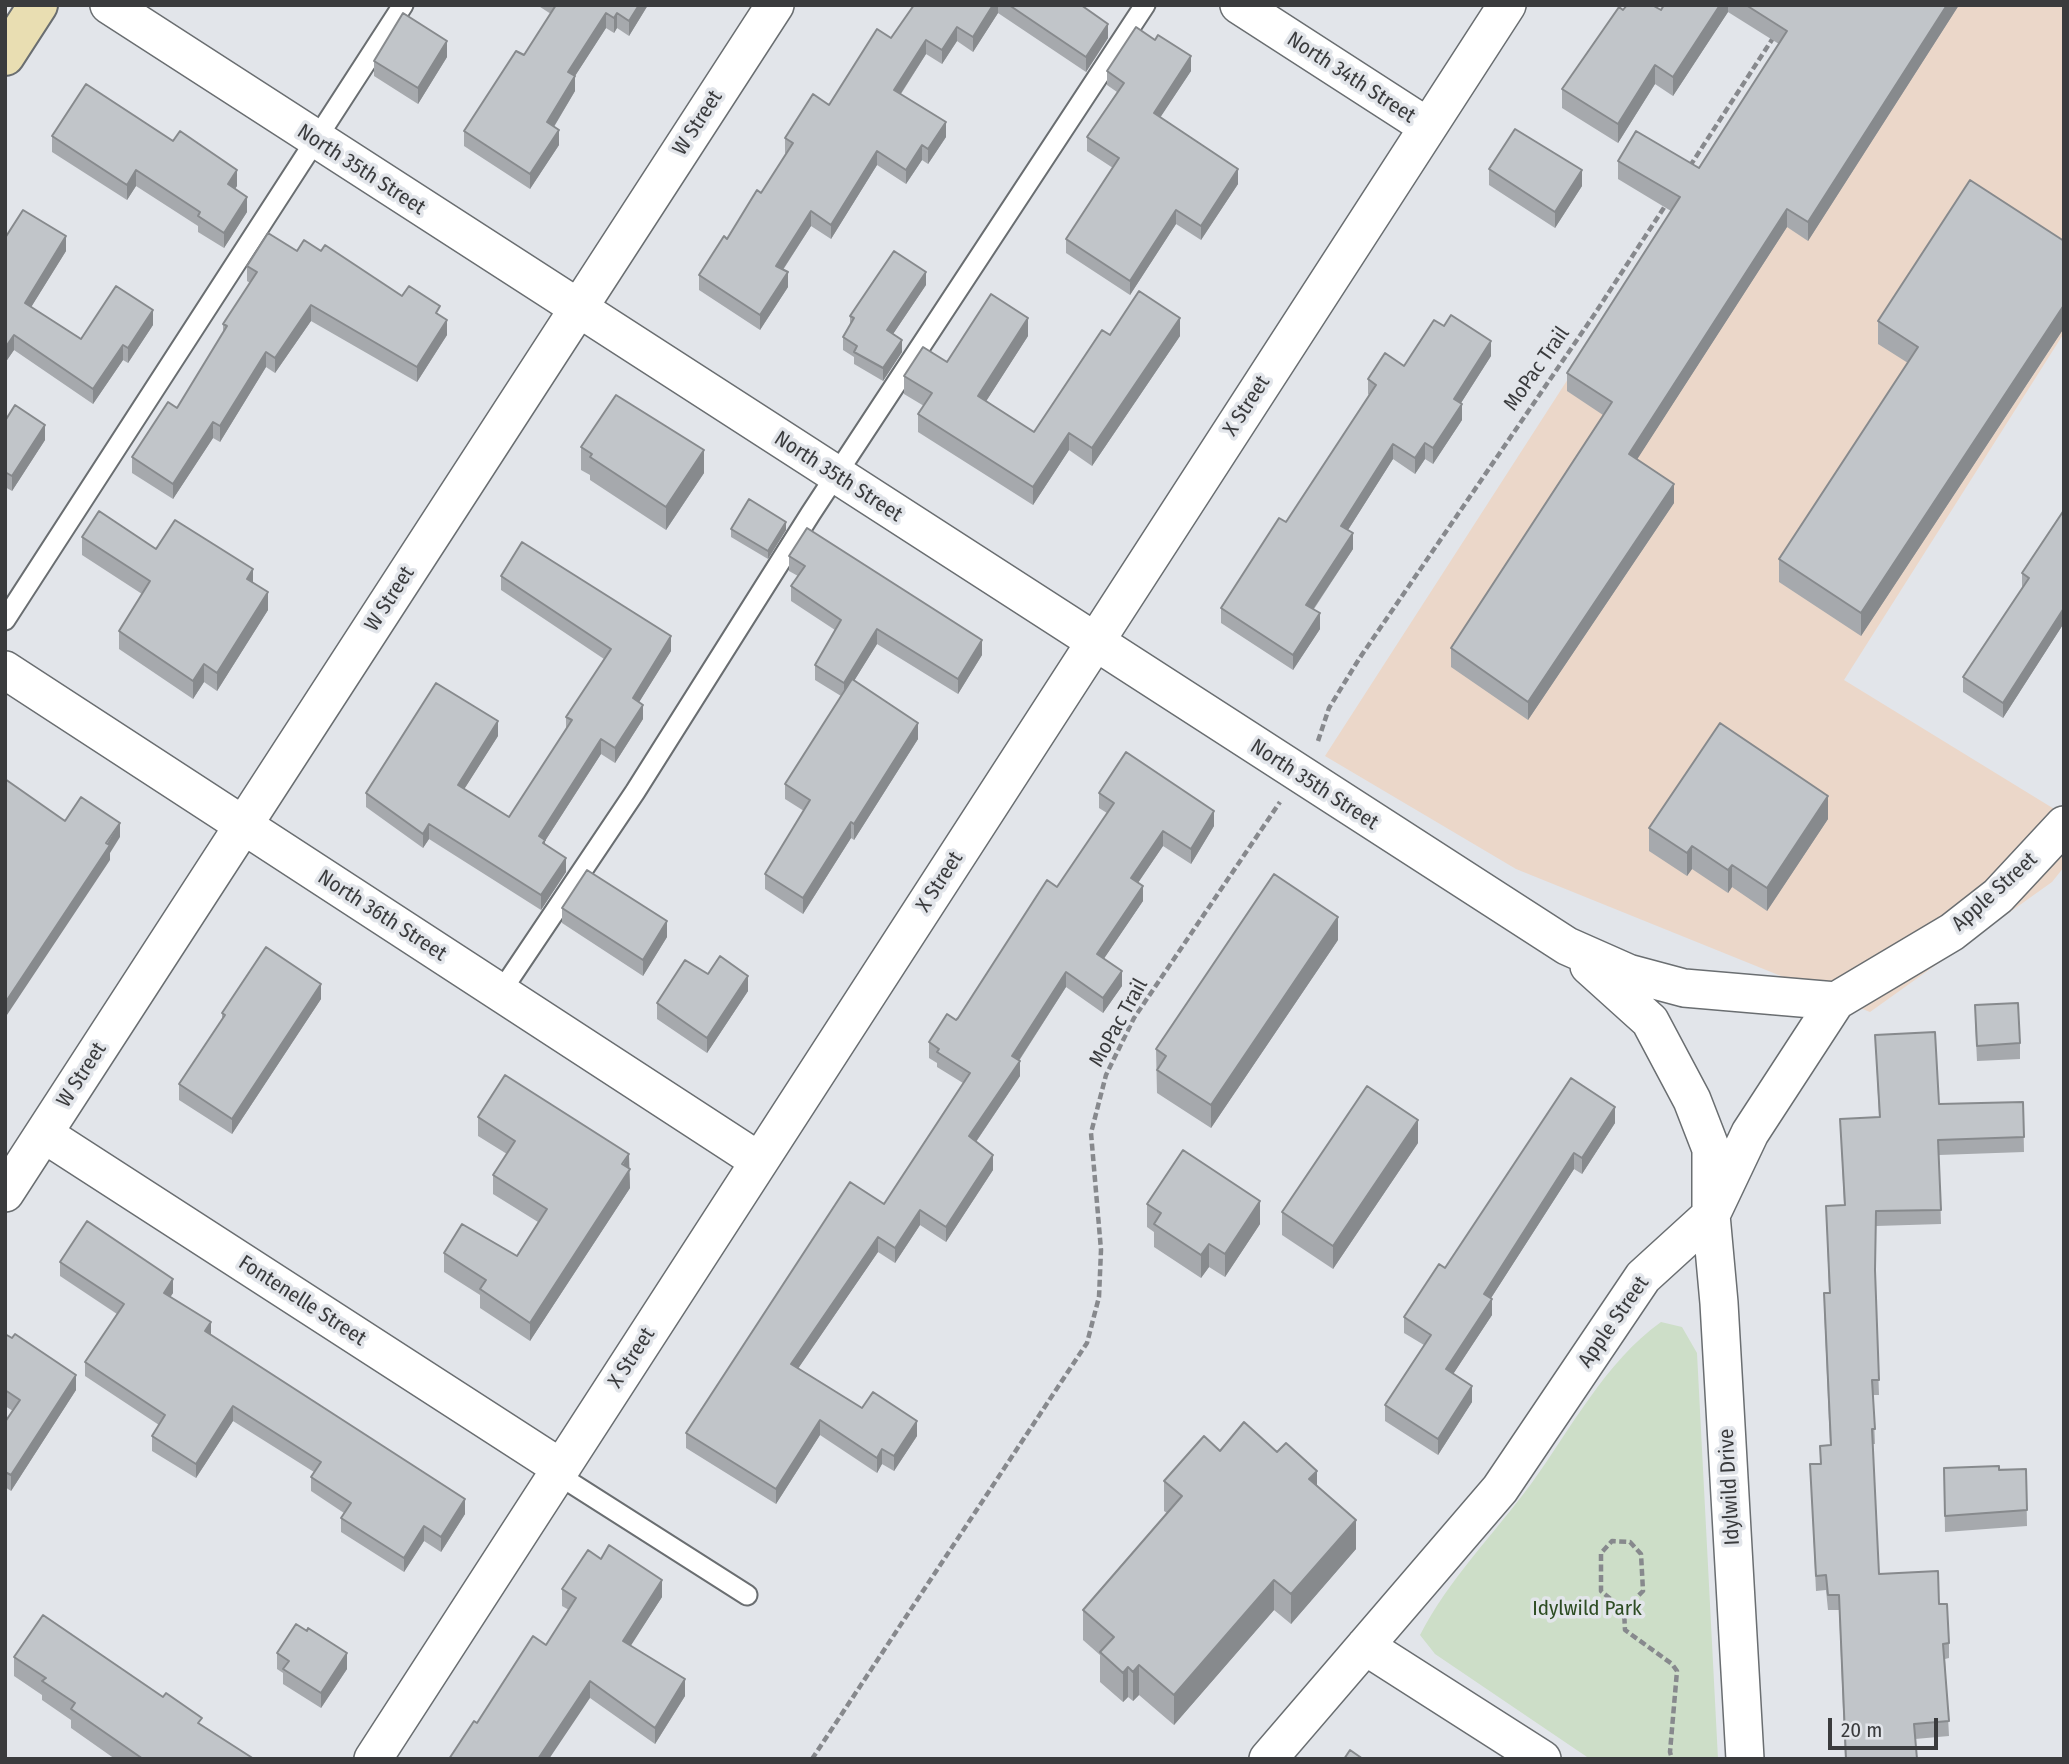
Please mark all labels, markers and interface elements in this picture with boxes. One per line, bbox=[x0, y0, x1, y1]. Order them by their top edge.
street label: North 34th Street bbox=[1282, 27, 1420, 129]
street label: W Street bbox=[668, 86, 728, 160]
street label: North 35th Street bbox=[292, 119, 430, 221]
street label: MoPac Trail bbox=[1499, 322, 1575, 416]
street label: X Street bbox=[1218, 371, 1276, 441]
street label: North 35th Street bbox=[769, 426, 907, 528]
street label: W Street bbox=[360, 562, 420, 636]
street label: North 35th Street bbox=[1245, 734, 1383, 836]
street label: X Street bbox=[911, 847, 969, 917]
street label: Apple Street bbox=[1947, 847, 2043, 937]
street label: North 36th Street bbox=[313, 865, 451, 967]
street label: MoPac Trail bbox=[1084, 974, 1154, 1072]
street label: W Street bbox=[52, 1038, 112, 1112]
street label: Fontenelle Street bbox=[234, 1250, 370, 1352]
street label: Apple Street bbox=[1573, 1271, 1655, 1373]
street label: X Street bbox=[603, 1323, 661, 1393]
street label: Idylwild Drive bbox=[1714, 1428, 1746, 1546]
park label: Idylwild Park bbox=[1532, 1596, 1642, 1622]
scale bar bbox=[1831, 1704, 1941, 1748]
text: 20 m bbox=[1841, 1717, 1882, 1743]

